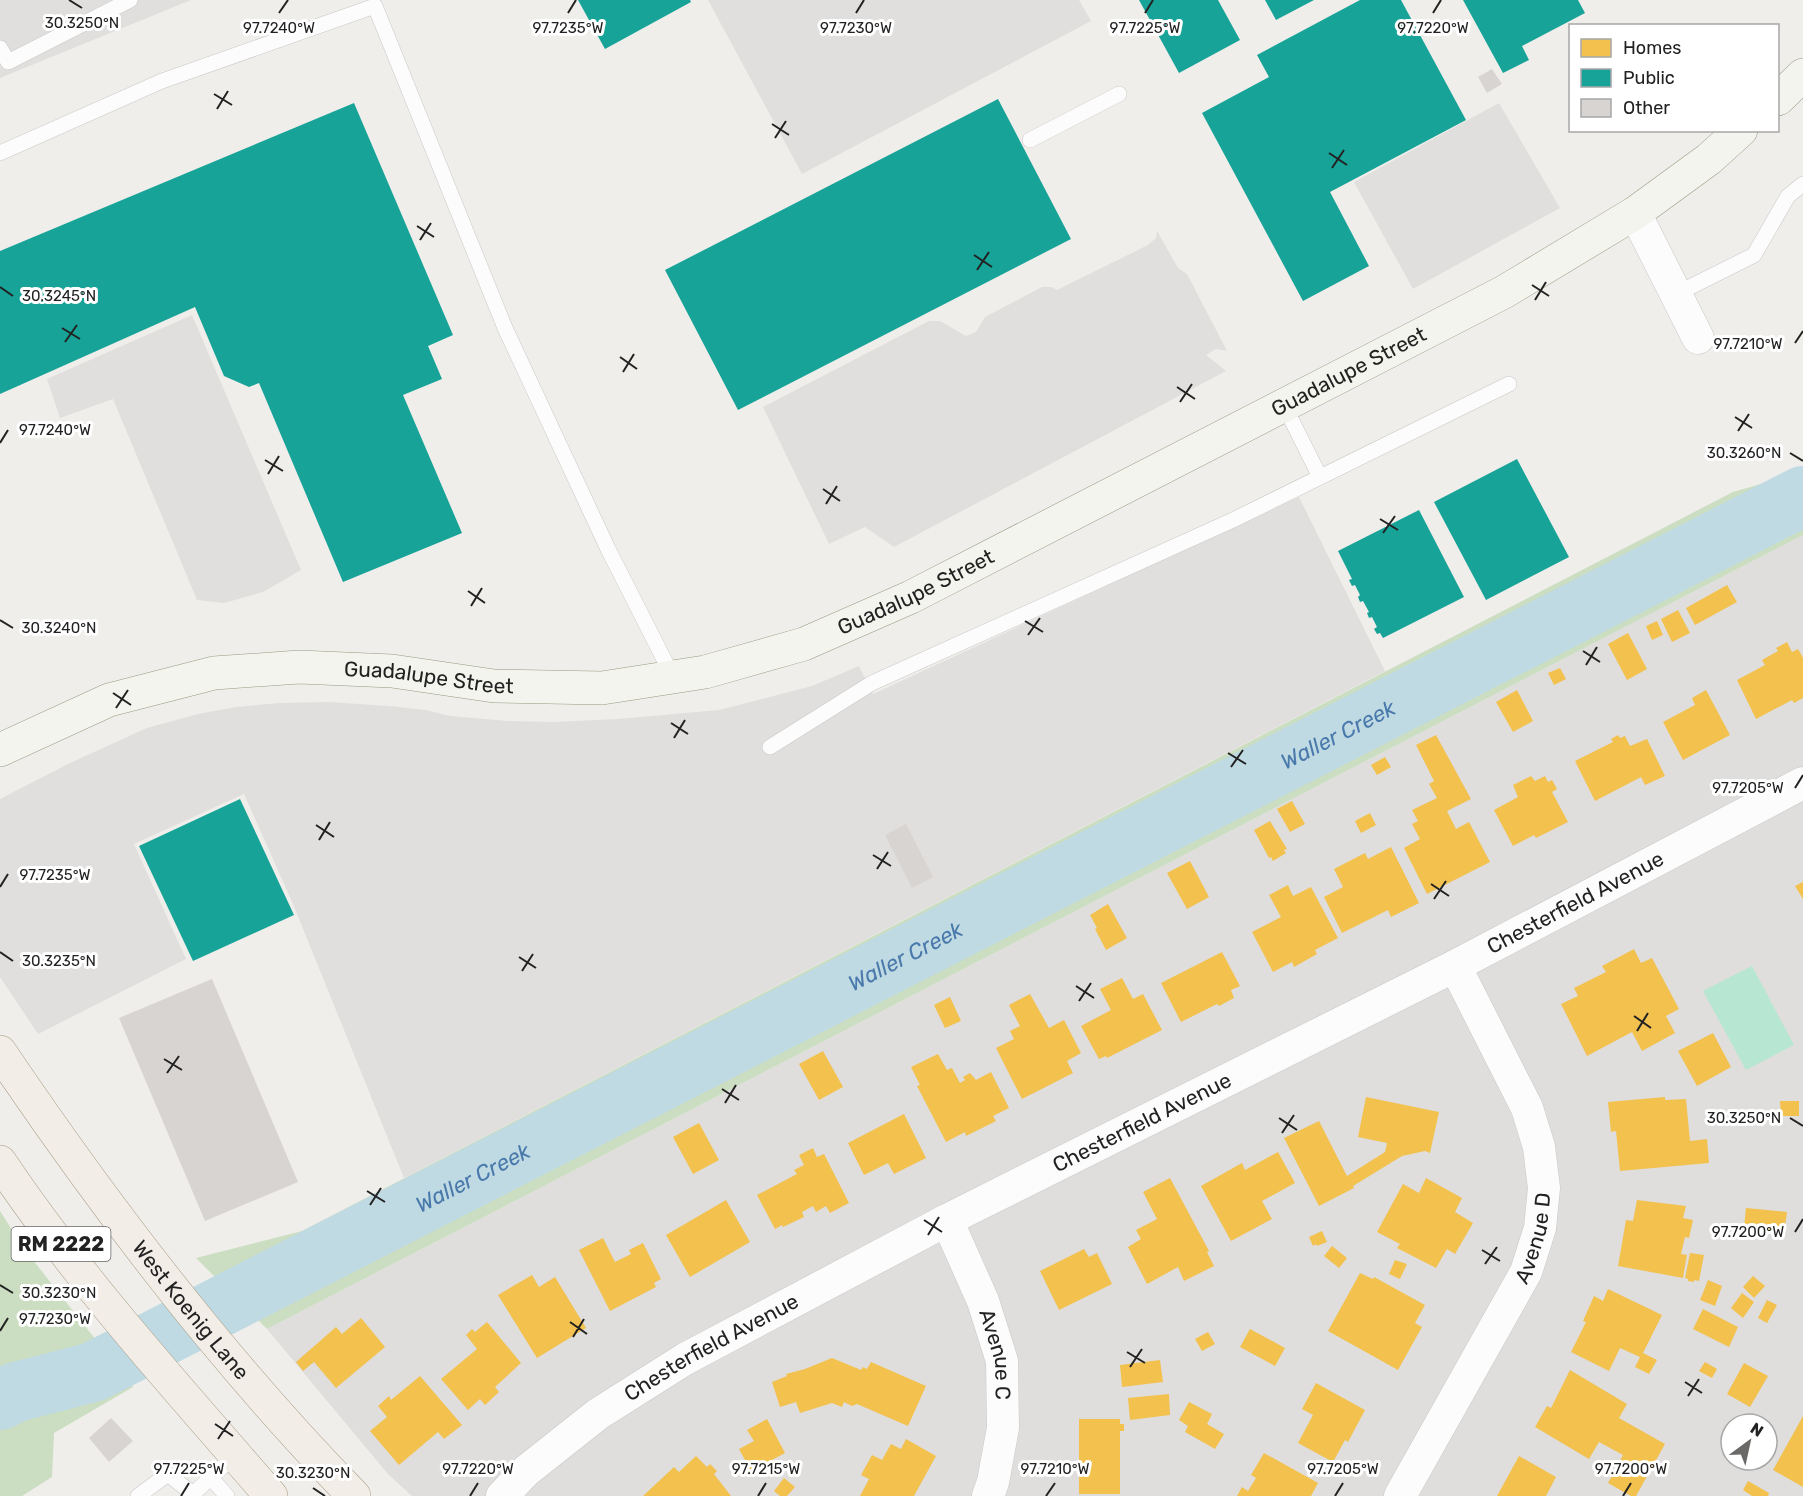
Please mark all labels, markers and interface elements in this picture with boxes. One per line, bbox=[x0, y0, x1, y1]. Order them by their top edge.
text: 30.3250°N bbox=[45, 14, 119, 32]
text: 97.7240°W bbox=[243, 19, 315, 37]
text: 97.7235°W bbox=[532, 19, 604, 37]
text: 97.7230°W bbox=[820, 19, 892, 37]
text: 97.7225°W bbox=[1110, 19, 1181, 37]
text: 97.7220°W bbox=[1397, 19, 1469, 37]
legend bbox=[1569, 24, 1779, 132]
text: Homes bbox=[1623, 37, 1681, 59]
text: Public bbox=[1623, 67, 1675, 89]
text: Other bbox=[1623, 97, 1670, 119]
text: 30.3245°N bbox=[22, 287, 96, 305]
street label: Guadalupe Street bbox=[1267, 321, 1430, 422]
text: 97.7210°W bbox=[1713, 335, 1783, 353]
text: 97.7240°W bbox=[19, 421, 91, 439]
text: 30.3260°N bbox=[1707, 444, 1781, 462]
street label: Guadalupe Street bbox=[833, 544, 998, 640]
text: 30.3240°N bbox=[22, 619, 96, 637]
street label: Guadalupe Street bbox=[344, 656, 514, 698]
water label: Waller Creek bbox=[1276, 694, 1401, 775]
text: 97.7205°W bbox=[1712, 779, 1784, 797]
street label: Chesterfield Avenue bbox=[1482, 845, 1668, 959]
text: 97.7235°W bbox=[19, 866, 91, 884]
water label: Waller Creek bbox=[843, 915, 968, 997]
text: 30.3235°N bbox=[22, 952, 96, 970]
street label: Chesterfield Avenue bbox=[1048, 1067, 1235, 1177]
text: 30.3250°N bbox=[1707, 1109, 1781, 1127]
water label: Waller Creek bbox=[411, 1137, 535, 1219]
street label: Avenue D bbox=[1509, 1191, 1555, 1288]
text: 97.7200°W bbox=[1712, 1223, 1784, 1241]
road number: RM 2222 bbox=[11, 1227, 110, 1261]
street label: West Koenig Lane bbox=[127, 1235, 255, 1384]
text: 30.3230°N bbox=[22, 1284, 96, 1302]
street label: Chesterfield Avenue bbox=[619, 1288, 803, 1406]
street label: Avenue C bbox=[974, 1306, 1016, 1400]
text: 97.7230°W bbox=[19, 1310, 91, 1328]
north arrow bbox=[1719, 1412, 1779, 1472]
text: N bbox=[1747, 1419, 1767, 1441]
text: 97.7225°W bbox=[154, 1460, 225, 1478]
text: 97.7220°W bbox=[442, 1460, 514, 1478]
text: 97.7215°W bbox=[732, 1460, 800, 1478]
text: 97.7210°W bbox=[1020, 1460, 1090, 1478]
text: 97.7205°W bbox=[1307, 1460, 1379, 1478]
text: 97.7200°W bbox=[1595, 1460, 1667, 1478]
text: 30.3230°N bbox=[276, 1464, 350, 1482]

